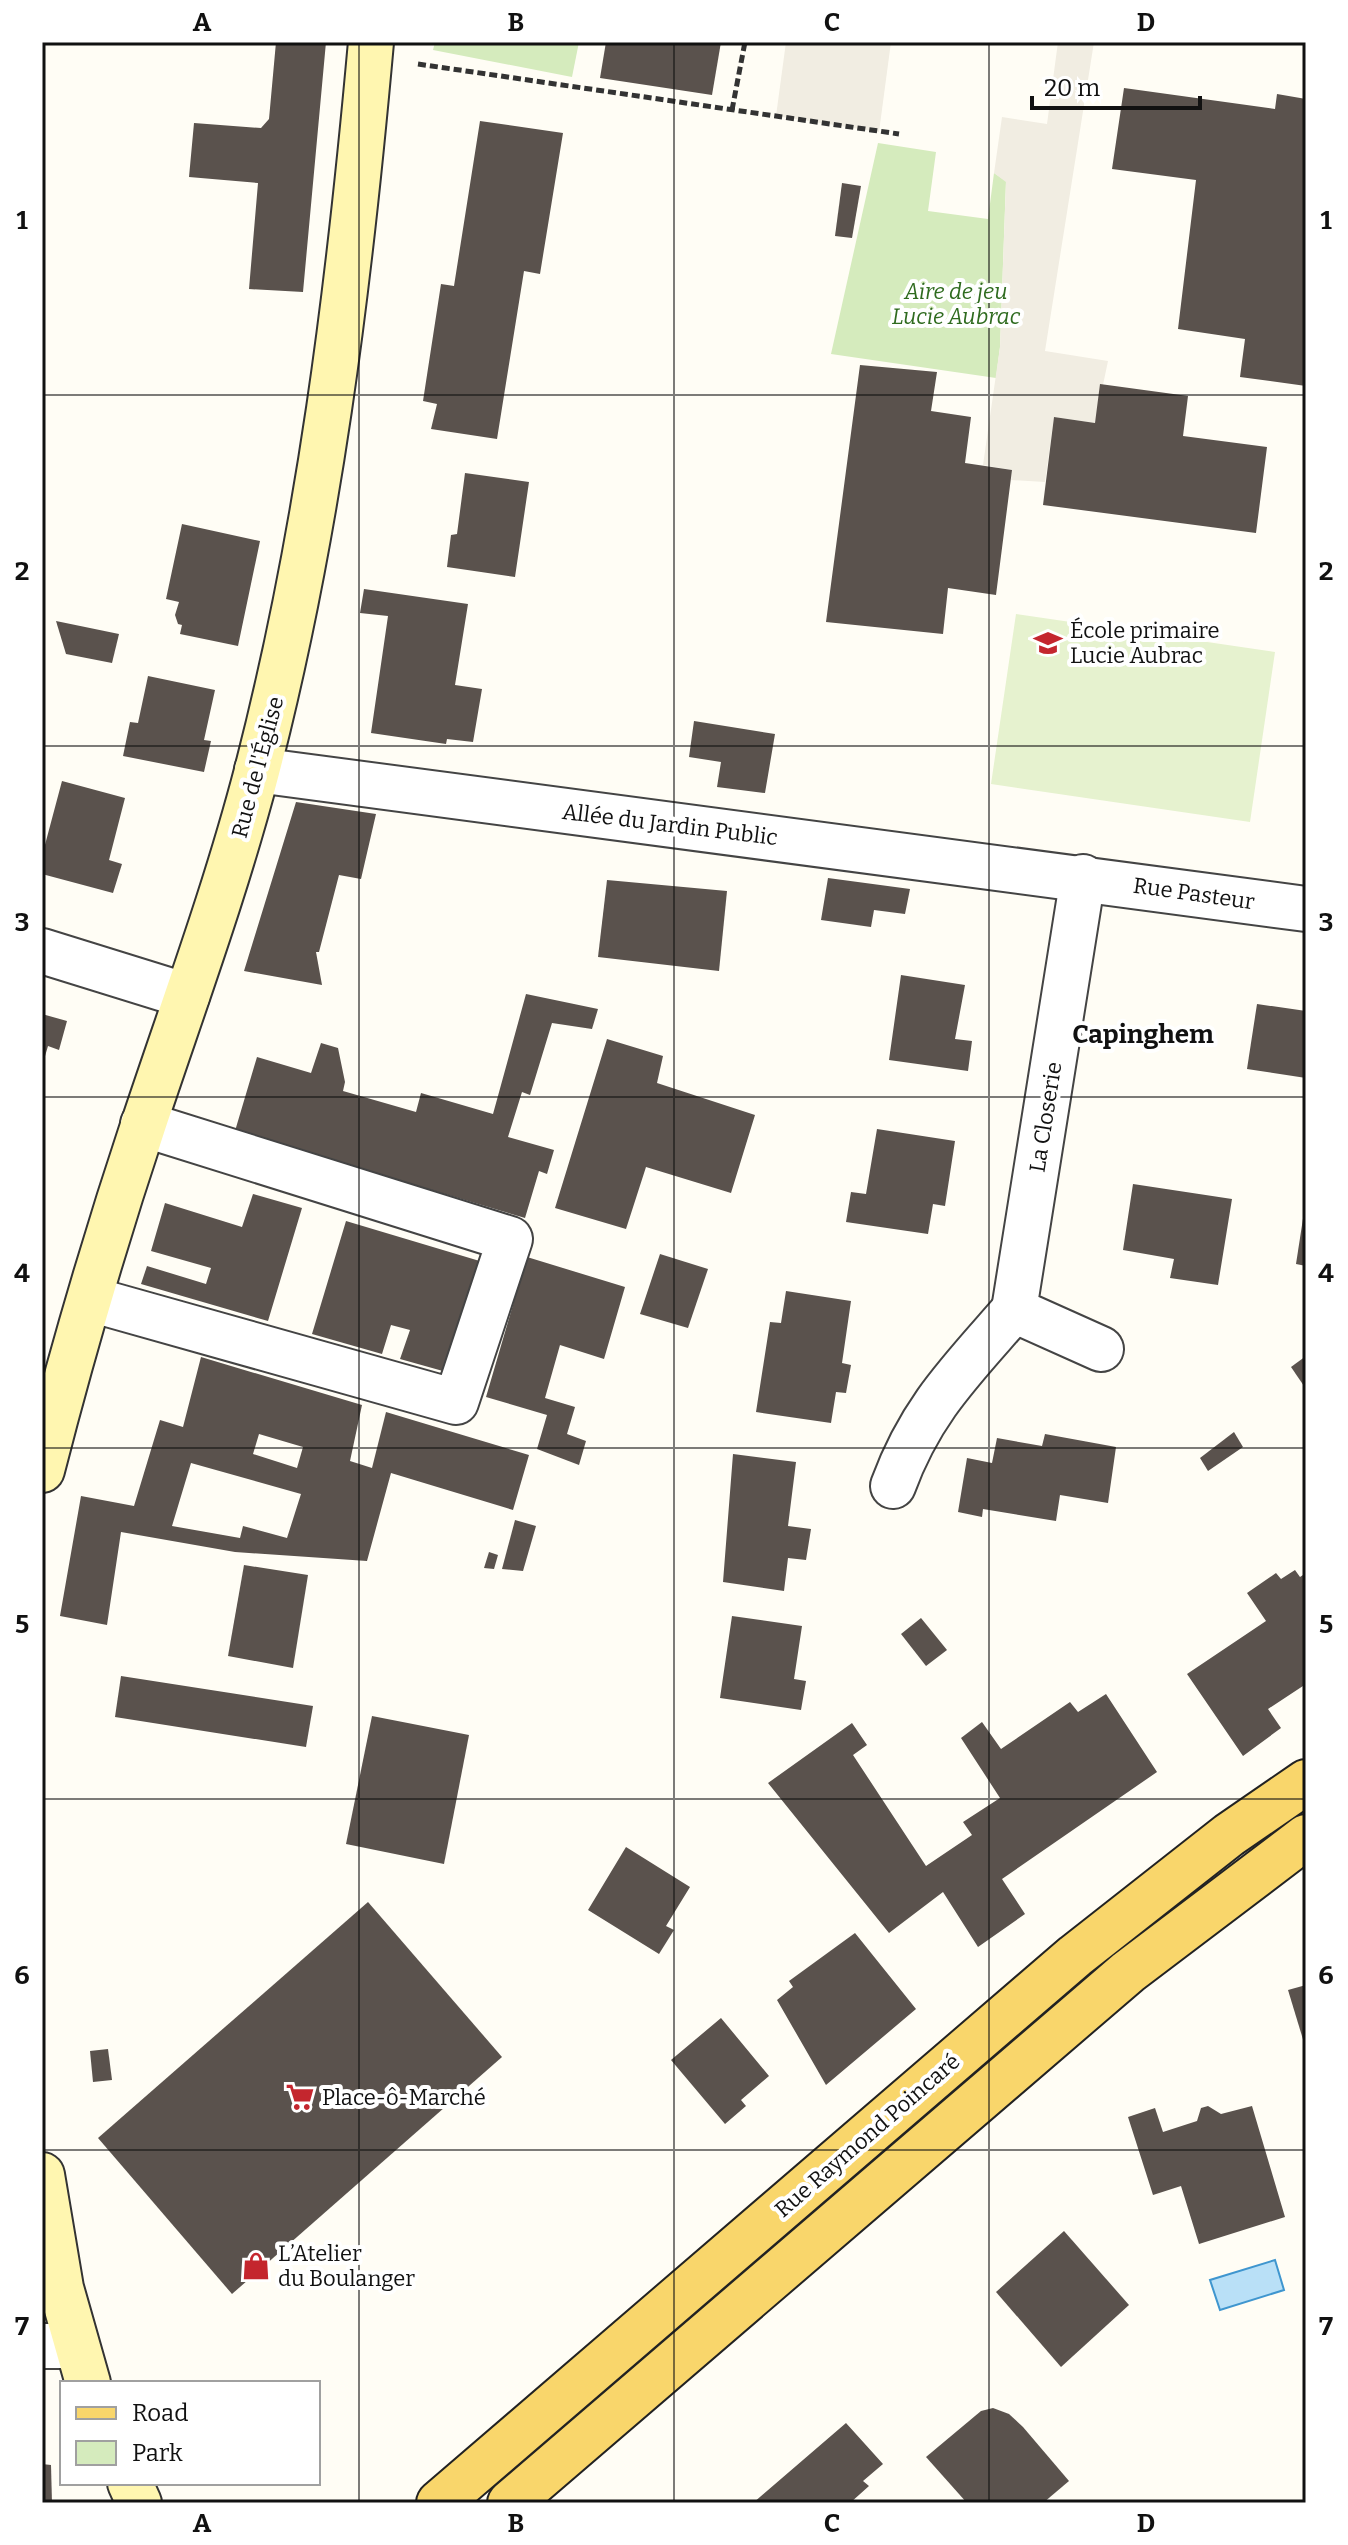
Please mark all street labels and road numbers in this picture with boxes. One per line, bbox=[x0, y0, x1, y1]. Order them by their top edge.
street label: Rue de l'Église bbox=[226, 693, 289, 841]
street label: Allée du Jardin Public bbox=[561, 798, 779, 851]
street label: Rue Pasteur bbox=[1131, 872, 1257, 915]
street label: La Closerie bbox=[1023, 1060, 1068, 1174]
street label: Rue Raymond Poincaré bbox=[769, 2048, 965, 2223]

